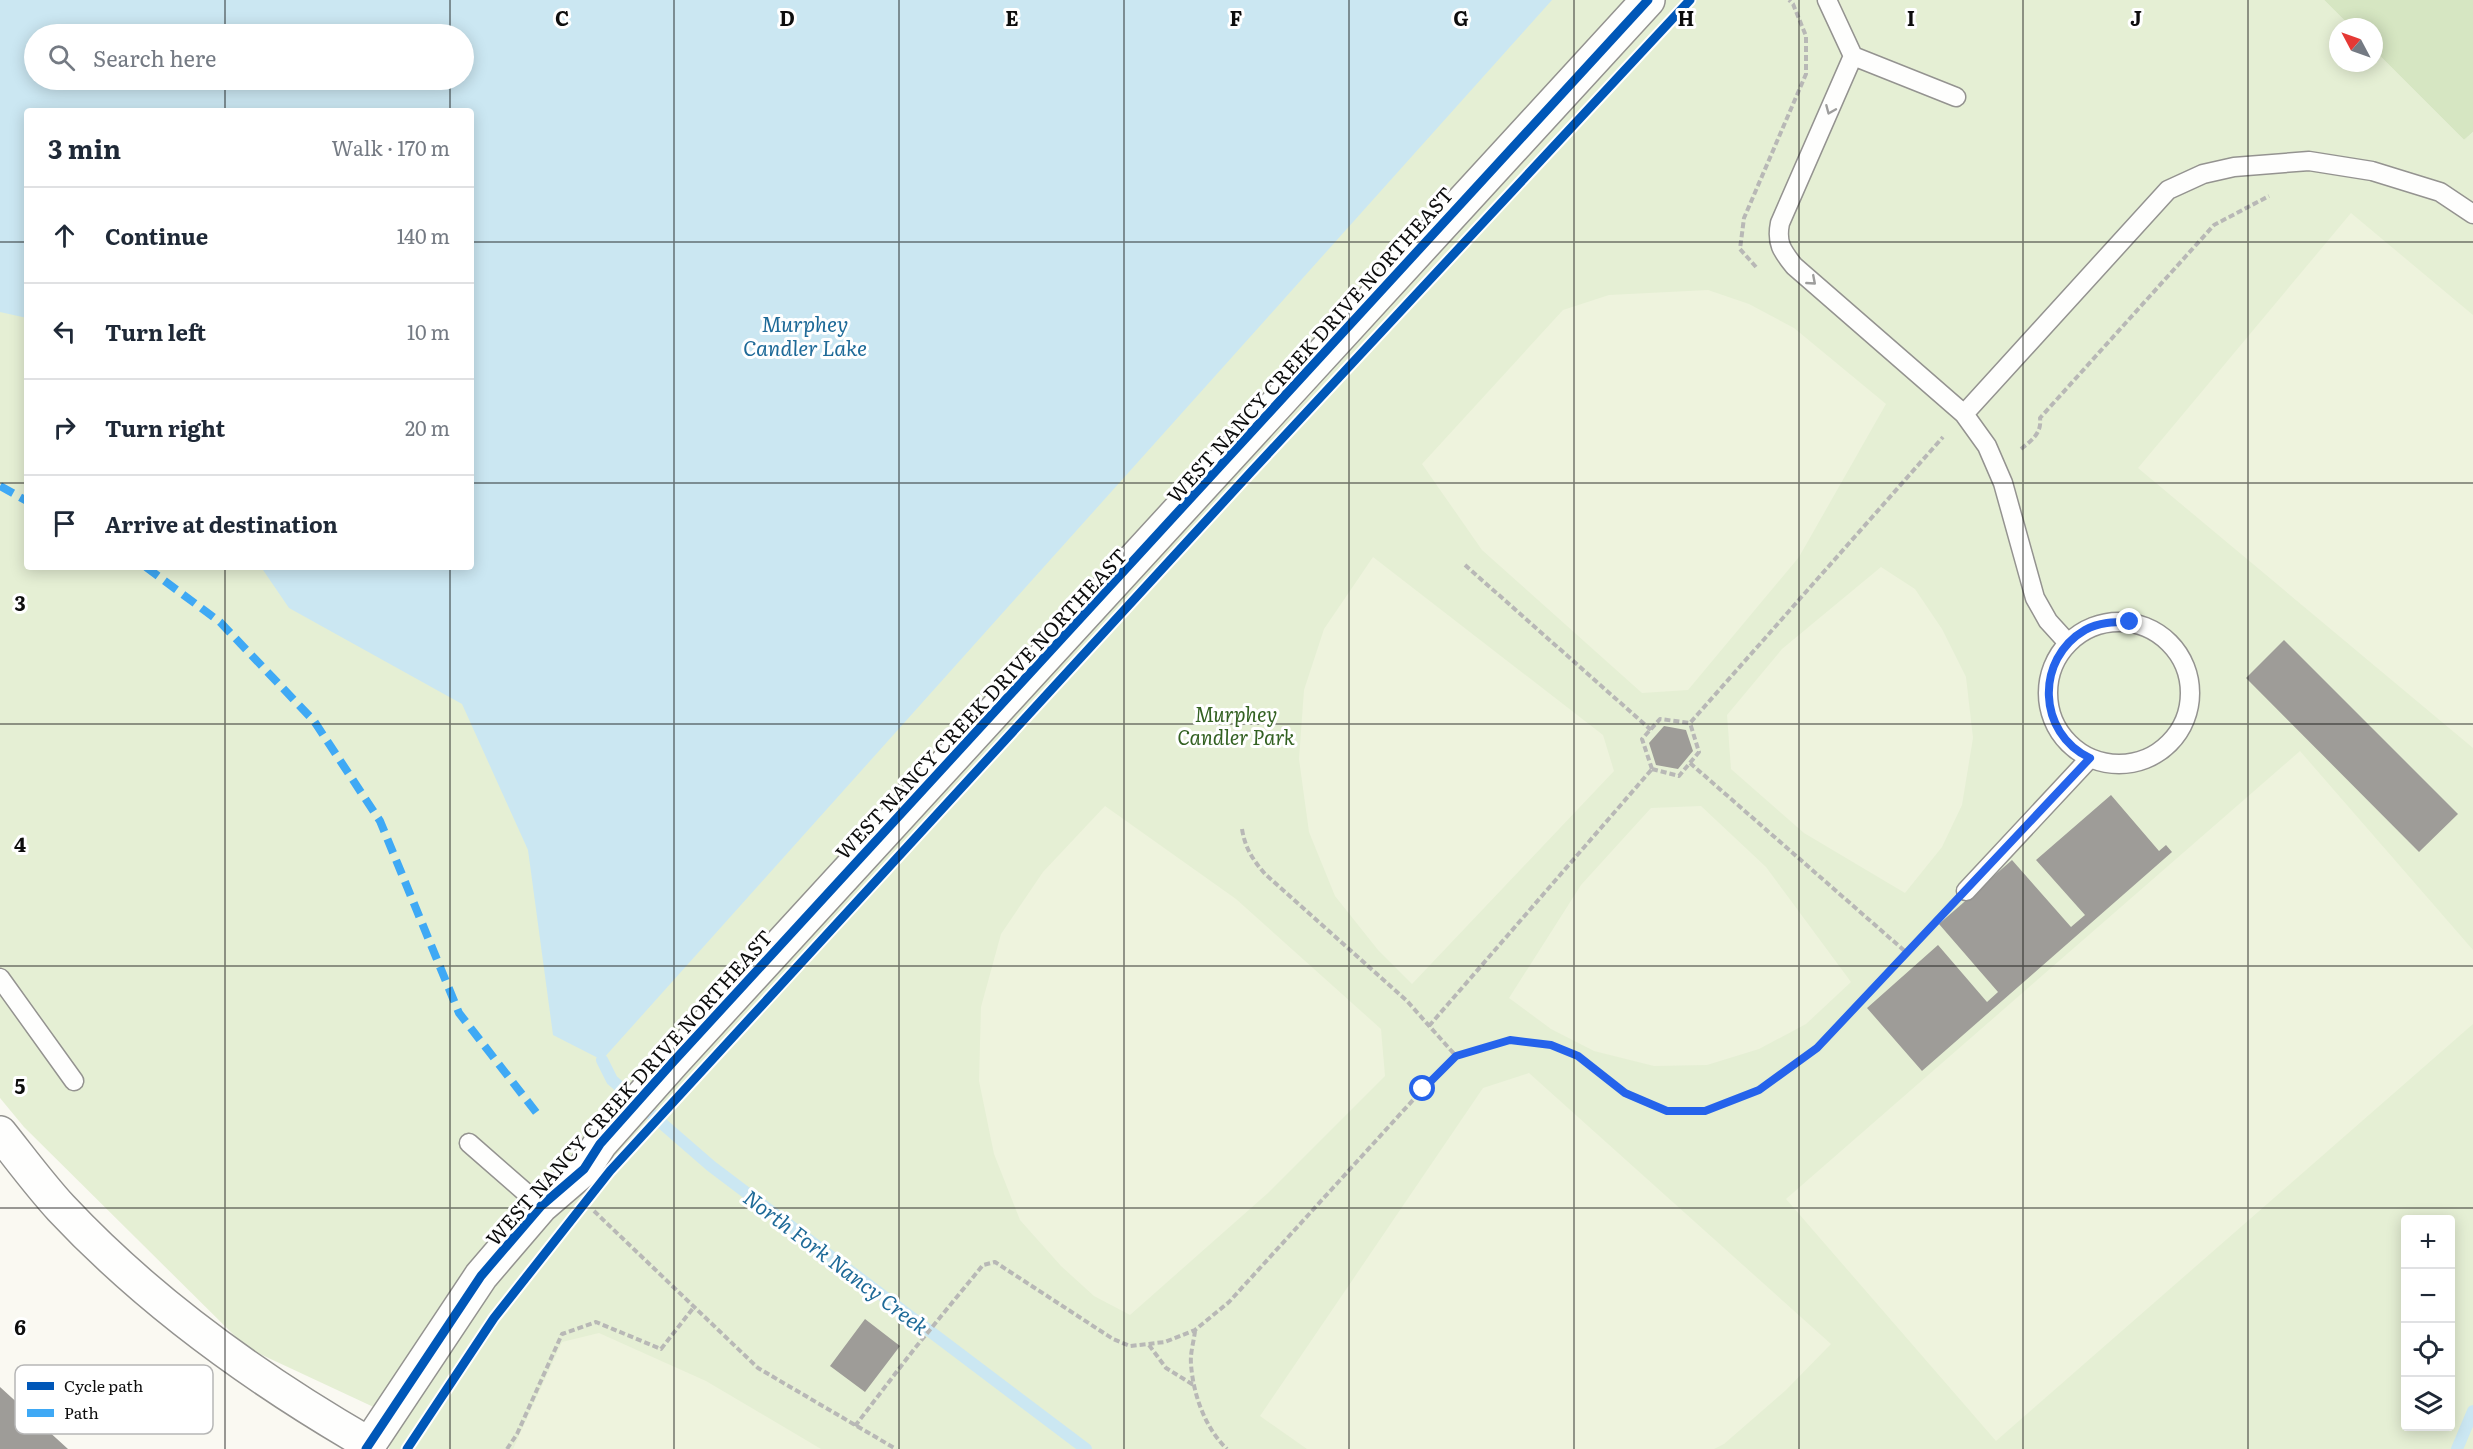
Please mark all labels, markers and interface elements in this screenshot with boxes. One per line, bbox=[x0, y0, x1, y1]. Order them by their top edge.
text: C bbox=[555, 2, 569, 32]
text: D bbox=[779, 2, 795, 32]
text: E bbox=[1005, 2, 1019, 32]
text: F bbox=[1230, 2, 1243, 32]
text: G bbox=[1453, 2, 1469, 32]
text: H bbox=[1678, 2, 1694, 32]
text: I bbox=[1907, 2, 1915, 32]
text: J bbox=[2130, 2, 2142, 32]
north arrow bbox=[2329, 18, 2383, 72]
search box bbox=[24, 24, 474, 90]
icon: search bbox=[45, 41, 78, 74]
text: Search here bbox=[93, 41, 216, 74]
one-way arrow bbox=[1825, 104, 1837, 115]
text: 3 min bbox=[48, 128, 121, 167]
text: Walk · 170 m bbox=[332, 132, 450, 162]
street label: WEST NANCY CREEK DRIVE NORTHEAST bbox=[1159, 179, 1459, 509]
icon: ahead bbox=[48, 219, 81, 252]
text: Continue bbox=[105, 219, 208, 252]
text: 140 m bbox=[397, 220, 450, 250]
one-way arrow bbox=[1805, 274, 1816, 285]
water label: Murphey Candler Lake bbox=[743, 307, 867, 362]
icon: left bbox=[48, 315, 81, 348]
text: Turn left bbox=[105, 315, 206, 348]
text: 10 m bbox=[407, 316, 450, 346]
icon: right bbox=[48, 411, 81, 444]
text: Turn right bbox=[105, 411, 225, 444]
text: 20 m bbox=[405, 412, 450, 442]
icon: arrive bbox=[48, 507, 81, 540]
text: Arrive at destination bbox=[105, 507, 338, 540]
street label: WEST NANCY CREEK DRIVE NORTHEAST bbox=[827, 541, 1133, 865]
text: 3 bbox=[14, 587, 26, 617]
route end bbox=[2116, 608, 2142, 634]
park label: Murphey Candler Park bbox=[1177, 698, 1295, 751]
text: 4 bbox=[14, 828, 26, 858]
street label: WEST NANCY CREEK DRIVE NORTHEAST bbox=[478, 922, 778, 1252]
text: 5 bbox=[15, 1070, 26, 1100]
route start bbox=[1409, 1075, 1435, 1101]
water label: North Fork Nancy Creek bbox=[738, 1181, 937, 1341]
map controls bbox=[2401, 1215, 2455, 1431]
button: + bbox=[2401, 1215, 2455, 1269]
button: − bbox=[2401, 1269, 2455, 1323]
text: 6 bbox=[14, 1311, 26, 1341]
button: locate bbox=[2401, 1323, 2455, 1377]
legend bbox=[15, 1365, 213, 1434]
text: Cycle path bbox=[64, 1373, 144, 1397]
button: layers bbox=[2401, 1377, 2455, 1431]
text: Path bbox=[64, 1400, 99, 1424]

